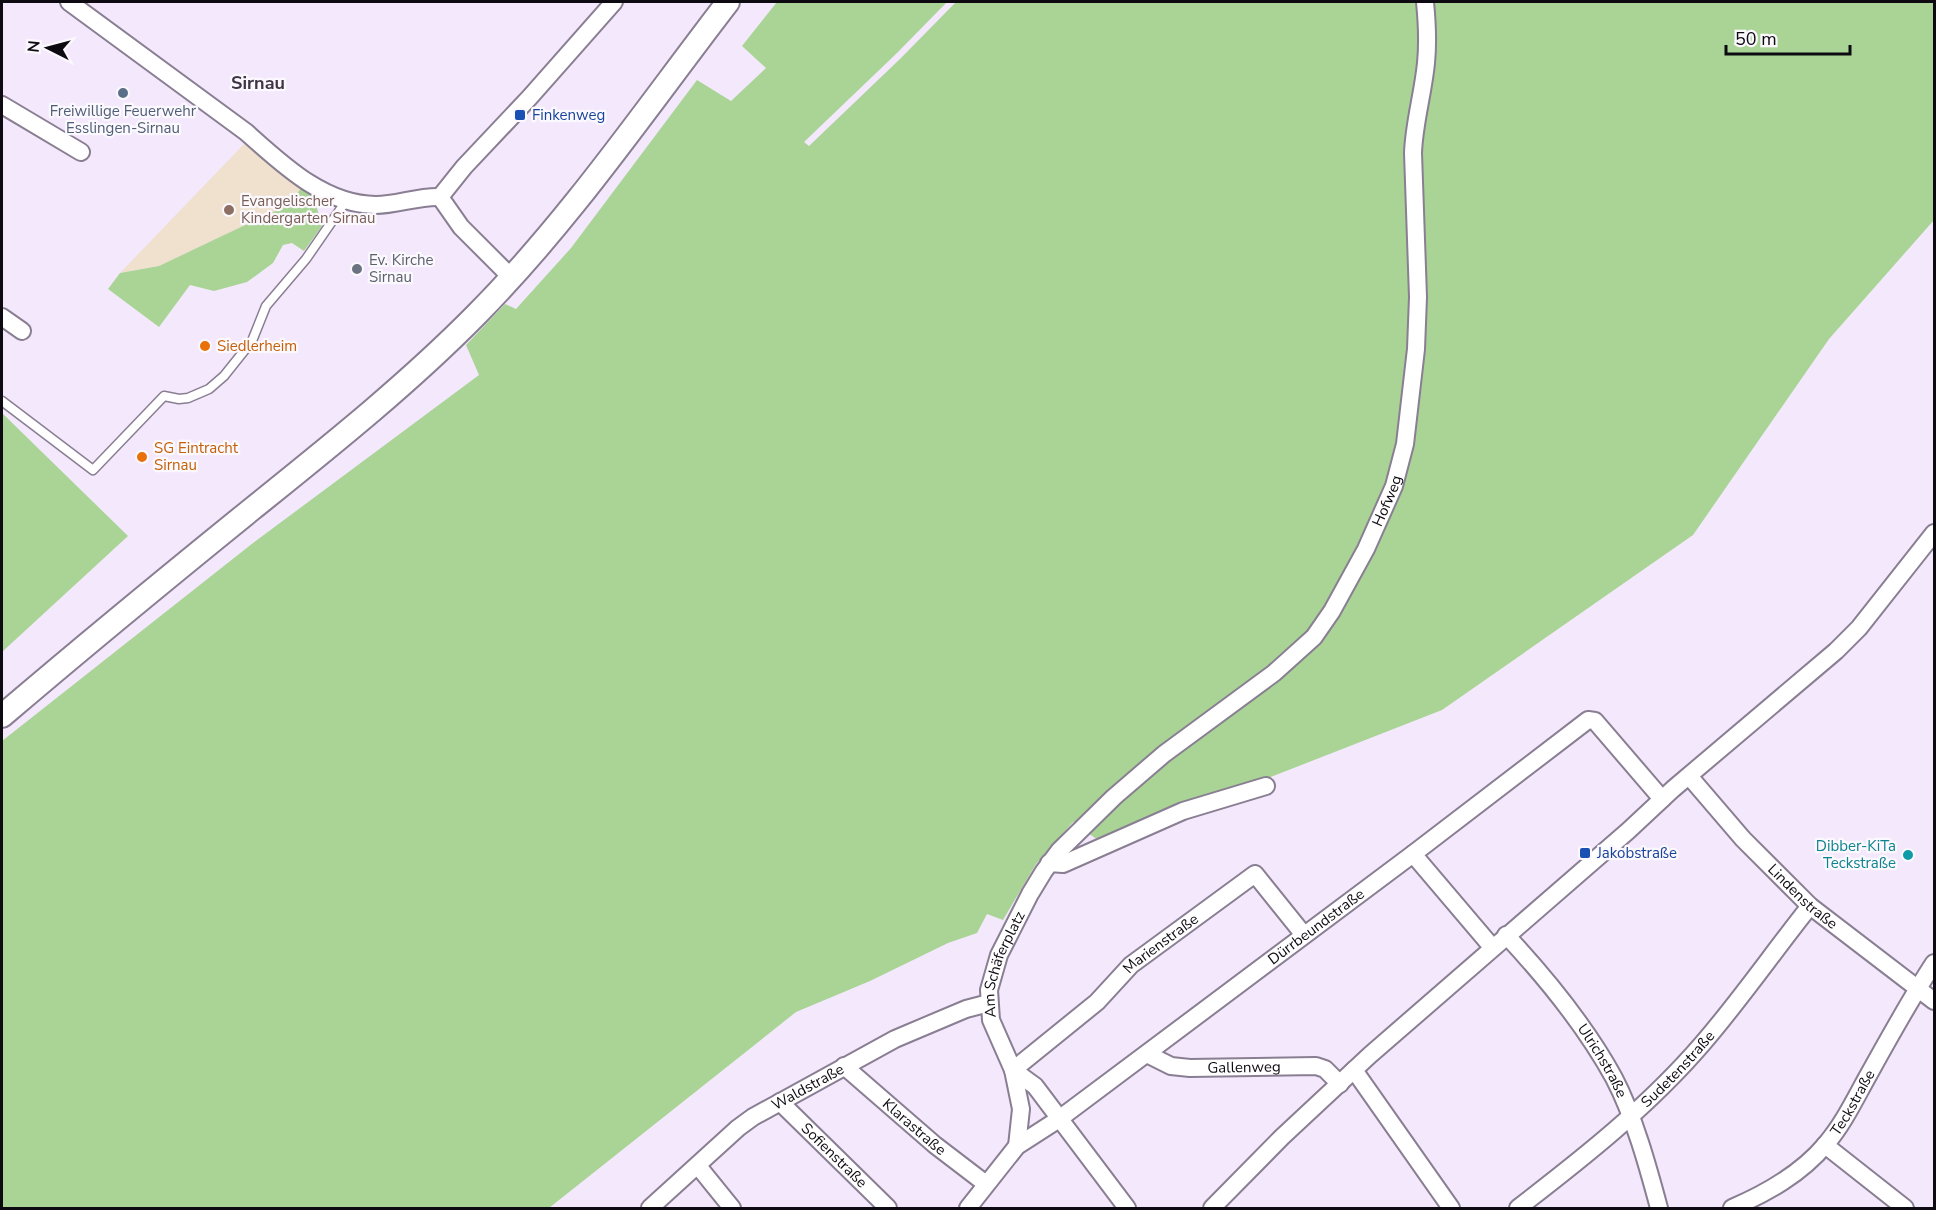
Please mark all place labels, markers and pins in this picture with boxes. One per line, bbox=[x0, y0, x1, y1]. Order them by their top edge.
marker: Freiwillige Feuerwehr Esslingen-Sirnau bbox=[116, 86, 130, 100]
place label: Freiwillige Feuerwehr Esslingen-Sirnau bbox=[50, 101, 197, 138]
place label: Finkenweg bbox=[532, 105, 605, 125]
marker: Finkenweg bbox=[513, 108, 527, 122]
place label: Evangelischer Kindergarten Sirnau bbox=[241, 191, 375, 228]
marker: Evangelischer Kindergarten Sirnau bbox=[222, 203, 236, 217]
place label: Ev. Kirche Sirnau bbox=[369, 250, 433, 287]
marker: Ev. Kirche Sirnau bbox=[350, 262, 364, 276]
place label: Siedlerheim bbox=[217, 336, 297, 356]
marker: Siedlerheim bbox=[198, 339, 212, 353]
place label: SG Eintracht Sirnau bbox=[154, 438, 239, 475]
marker: SG Eintracht Sirnau bbox=[135, 450, 149, 464]
place label: Dibber-KiTa Teckstraße bbox=[1816, 836, 1896, 873]
place label: Jakobstraße bbox=[1596, 843, 1677, 863]
marker: Jakobstraße bbox=[1578, 846, 1592, 860]
marker: Dibber-KiTa Teckstraße bbox=[1901, 848, 1915, 862]

